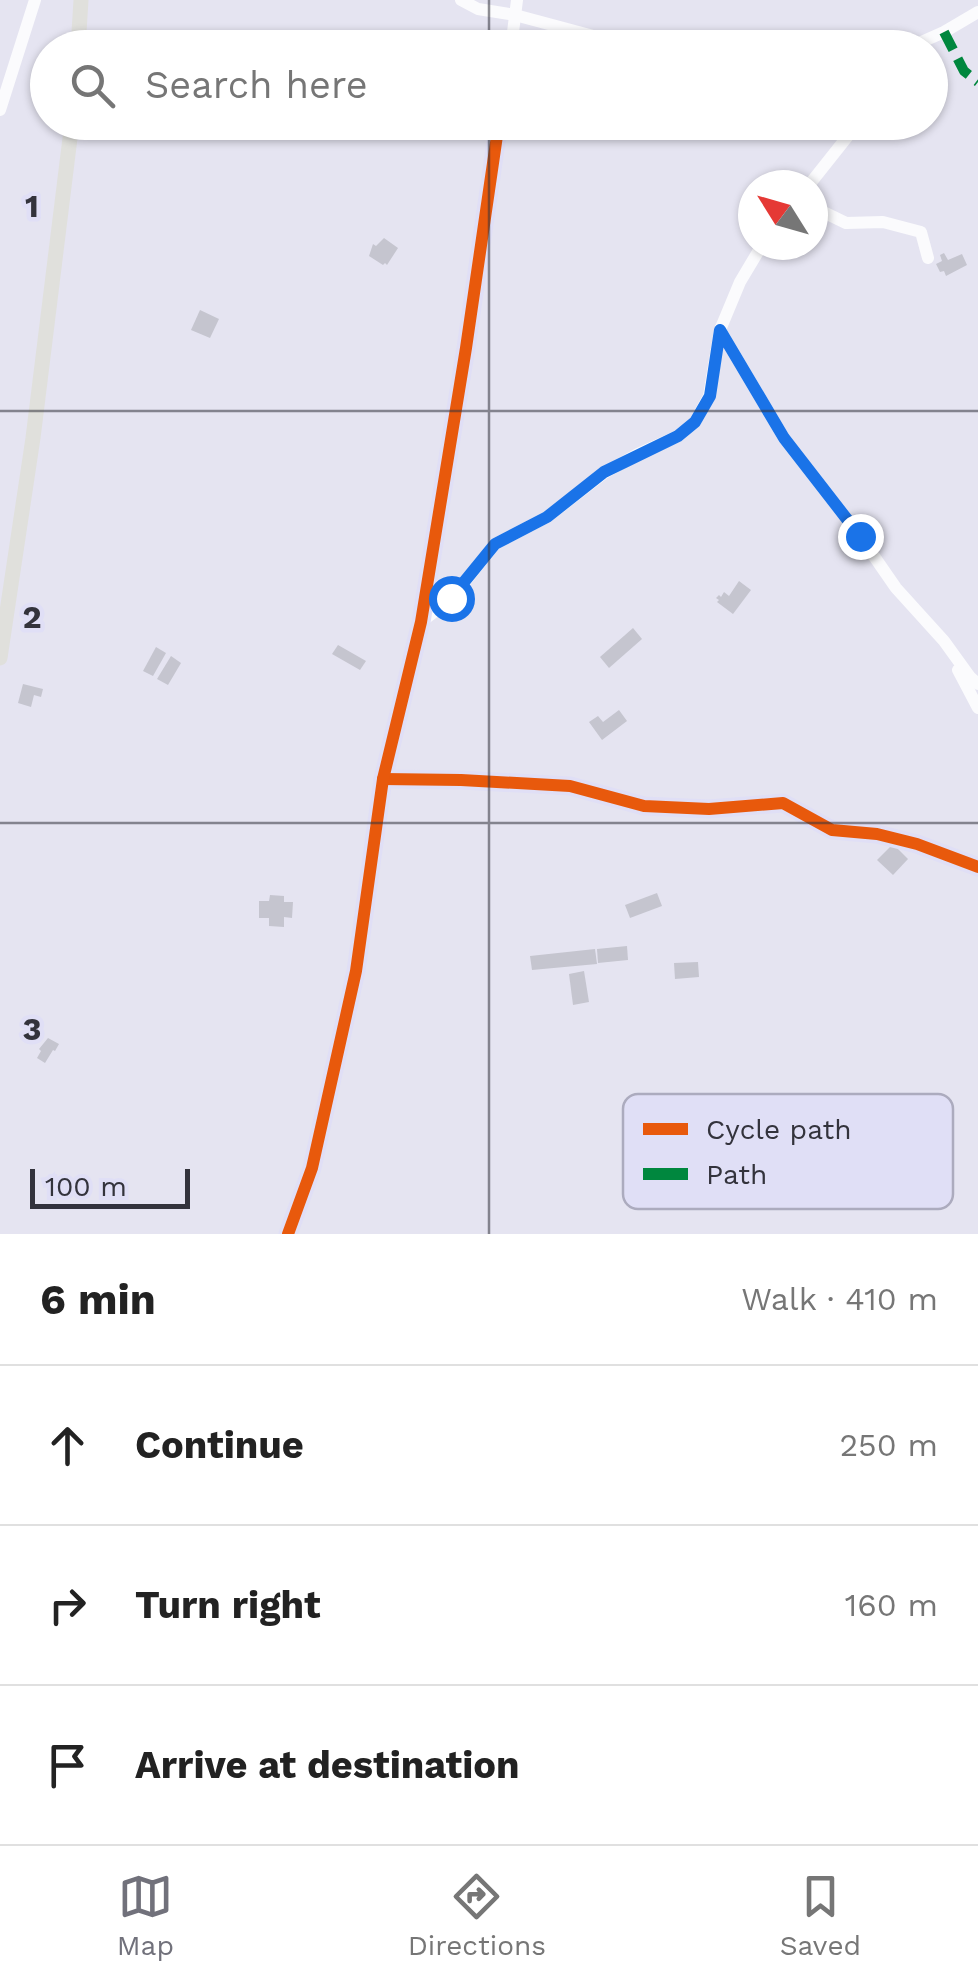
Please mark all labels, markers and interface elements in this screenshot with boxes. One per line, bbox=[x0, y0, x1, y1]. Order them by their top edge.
search box bbox=[30, 30, 948, 140]
icon: search bbox=[65, 58, 120, 113]
text: Search here bbox=[145, 63, 368, 107]
north arrow bbox=[738, 170, 828, 260]
text: 1 bbox=[25, 187, 39, 225]
route end bbox=[838, 514, 884, 560]
route start bbox=[429, 576, 475, 622]
text: 2 bbox=[22, 598, 42, 636]
text: 3 bbox=[23, 1010, 41, 1048]
legend bbox=[623, 1094, 953, 1209]
text: Cycle path bbox=[706, 1113, 852, 1146]
text: Path bbox=[706, 1158, 767, 1191]
scale bar bbox=[30, 1164, 190, 1208]
text: 100 m bbox=[45, 1170, 127, 1203]
text: 6 min bbox=[40, 1275, 156, 1324]
text: Walk · 410 m bbox=[741, 1280, 938, 1318]
icon: ahead bbox=[40, 1418, 95, 1473]
text: Continue bbox=[135, 1423, 304, 1467]
text: 250 m bbox=[839, 1426, 938, 1464]
icon: right bbox=[40, 1578, 95, 1633]
text: Turn right bbox=[135, 1583, 321, 1627]
text: 160 m bbox=[845, 1586, 938, 1624]
icon: arrive bbox=[40, 1738, 95, 1793]
text: Arrive at destination bbox=[135, 1743, 520, 1787]
tab: Map bbox=[117, 1869, 174, 1962]
tab: Directions bbox=[408, 1869, 546, 1962]
tab: Saved bbox=[780, 1869, 861, 1962]

